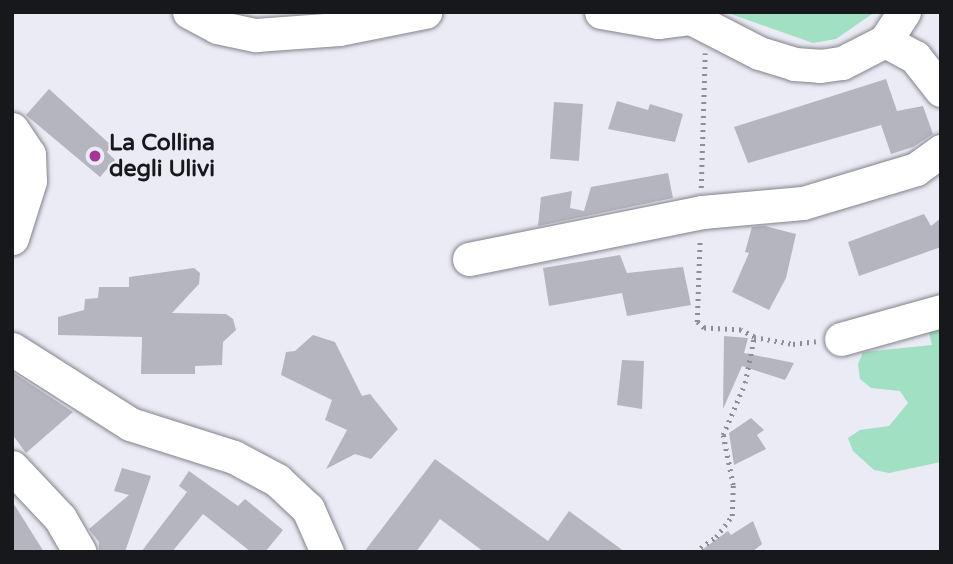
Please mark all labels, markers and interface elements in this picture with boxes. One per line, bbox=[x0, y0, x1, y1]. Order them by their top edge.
place label: La Collina degli Ulivi bbox=[109, 129, 215, 183]
marker: La Collina degli Ulivi bbox=[87, 148, 103, 164]

